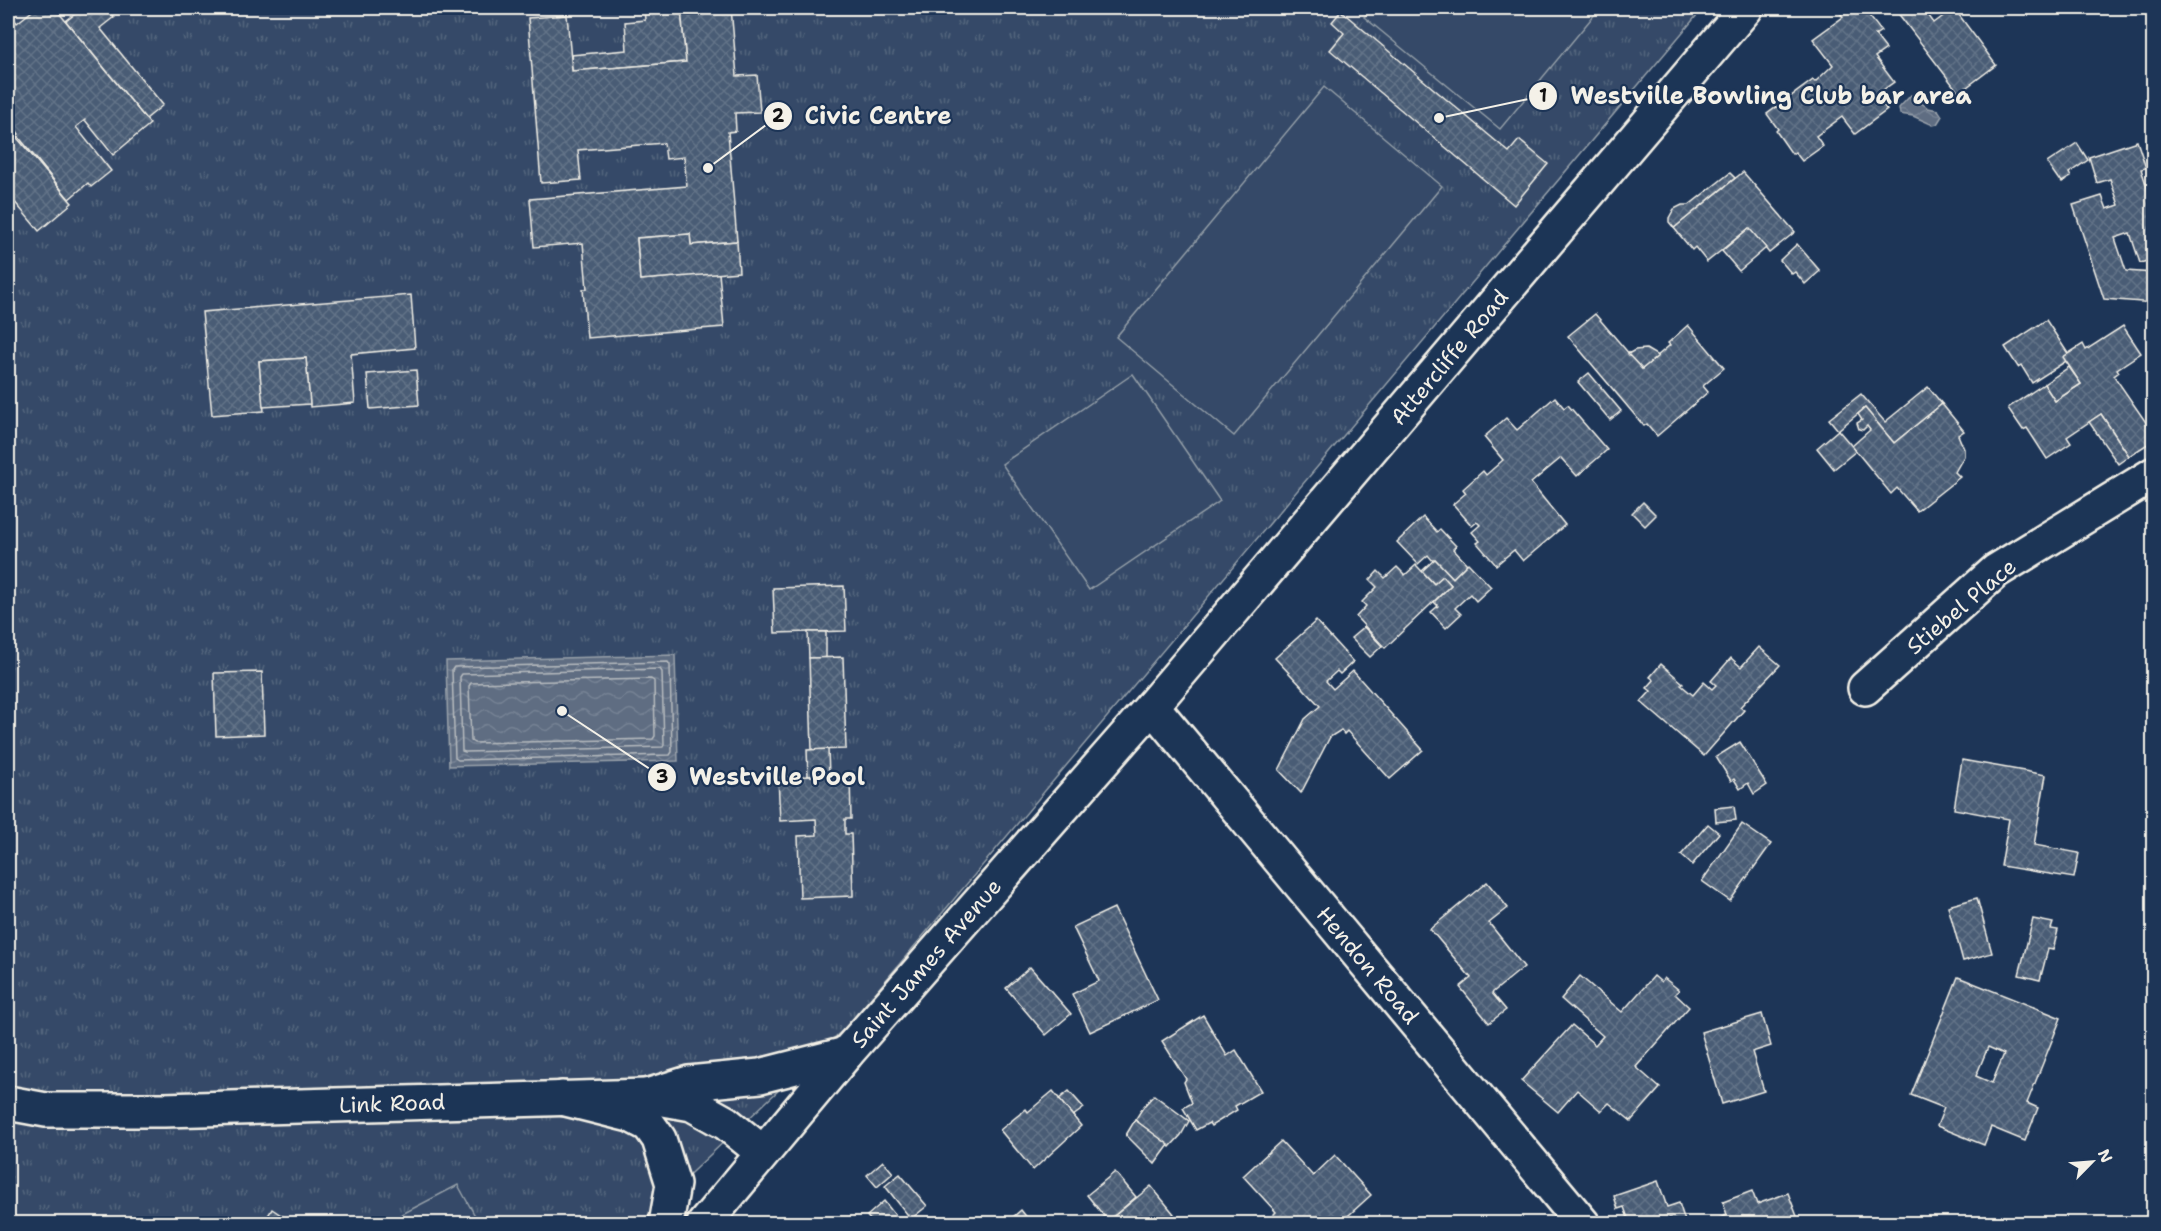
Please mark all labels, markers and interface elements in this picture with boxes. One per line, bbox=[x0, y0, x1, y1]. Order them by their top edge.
callout: Westville Bowling Club bar area bbox=[1528, 75, 1983, 117]
text: Westville Bowling Club bar area bbox=[1570, 80, 1972, 112]
text: 1 bbox=[1539, 84, 1547, 108]
callout: Civic Centre bbox=[763, 95, 964, 137]
text: Civic Centre bbox=[804, 100, 952, 132]
text: 2 bbox=[772, 104, 785, 128]
street label: Attercliffe Road bbox=[1384, 283, 1515, 431]
street label: Stiebel Place bbox=[1900, 552, 2022, 661]
callout: Westville Pool bbox=[647, 756, 877, 798]
text: Westville Pool bbox=[689, 761, 865, 793]
text: 3 bbox=[656, 765, 668, 789]
street label: Saint James Avenue bbox=[845, 872, 1008, 1054]
street label: Hendon Road bbox=[1310, 901, 1425, 1030]
street label: Link Road bbox=[338, 1087, 446, 1120]
north arrow bbox=[2062, 1132, 2122, 1192]
text: N bbox=[2093, 1146, 2117, 1166]

